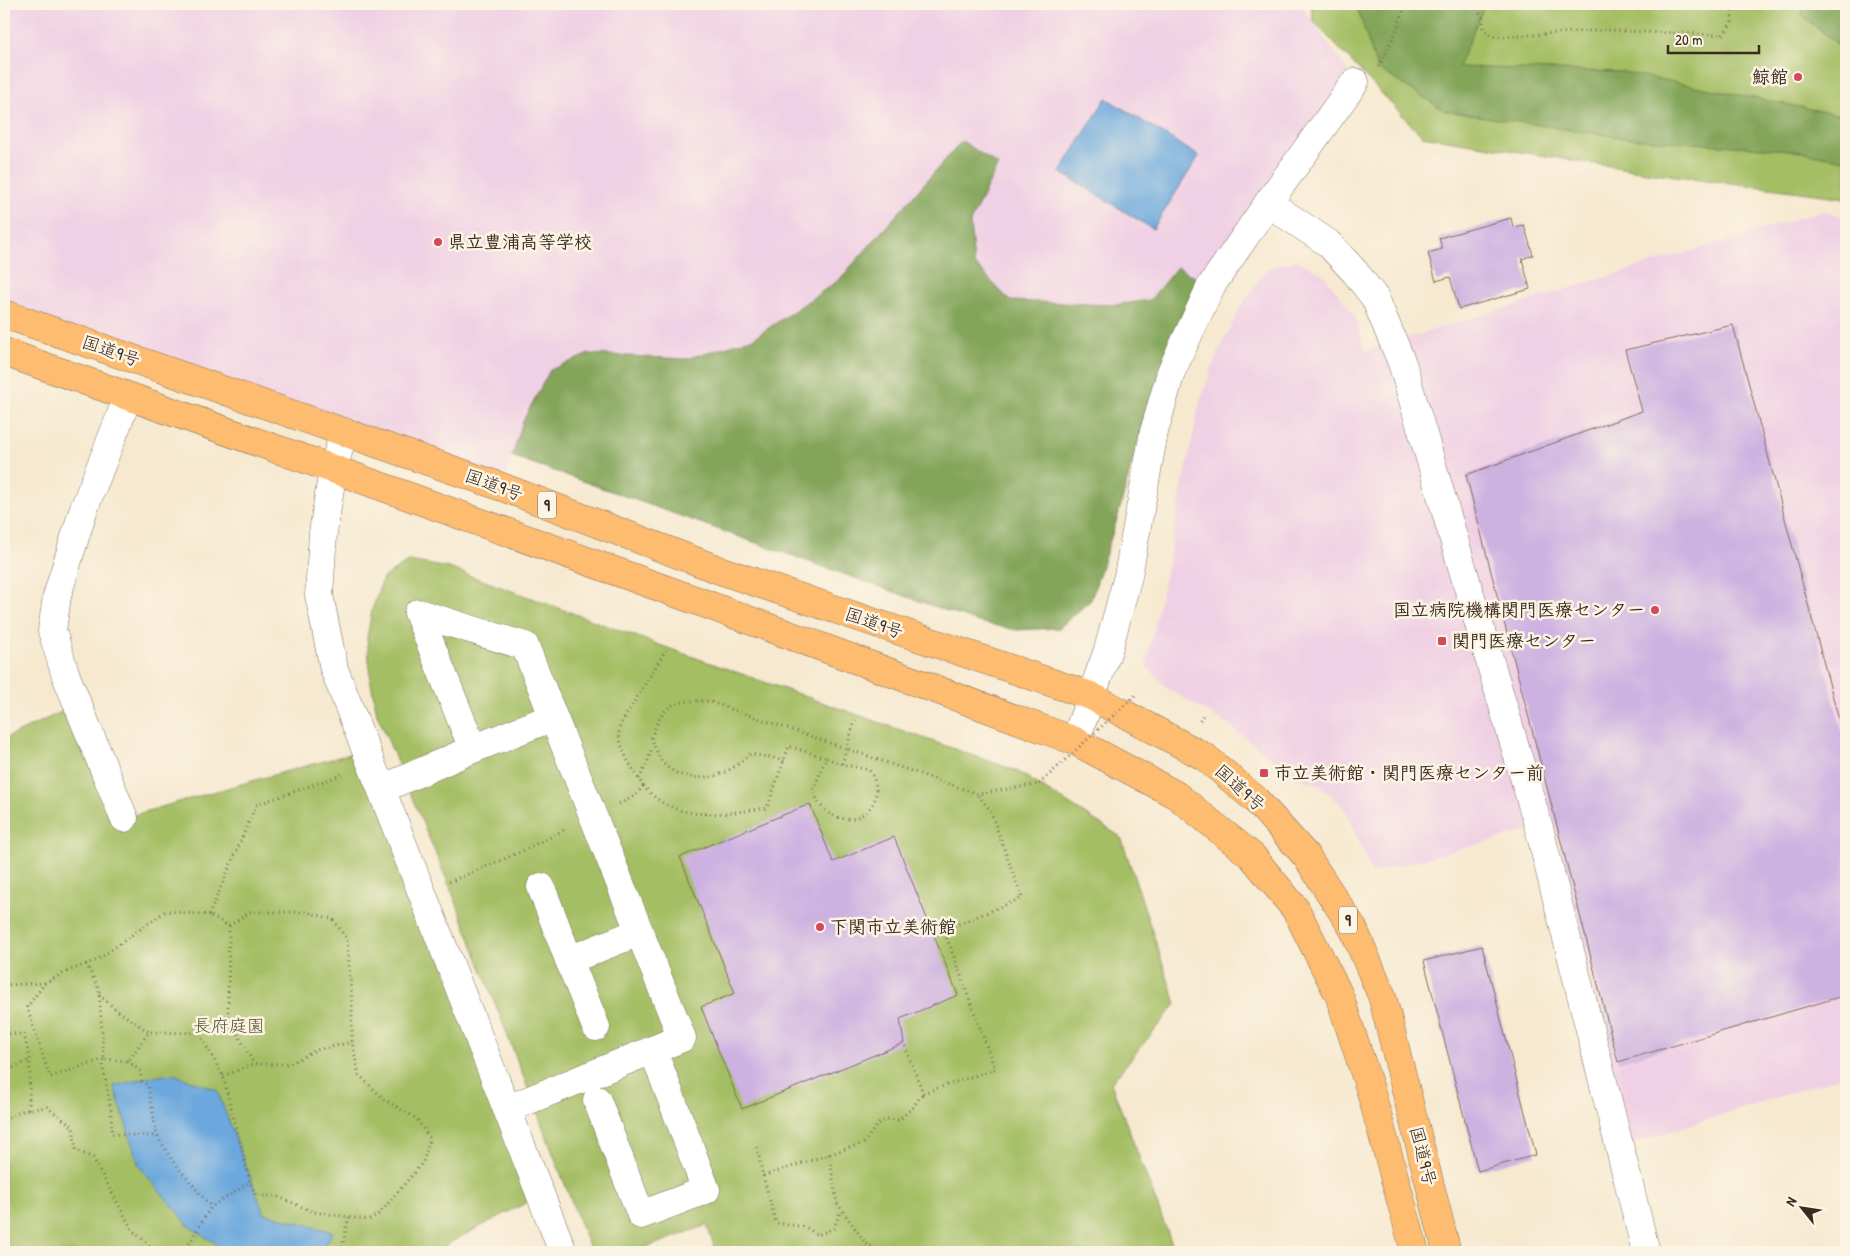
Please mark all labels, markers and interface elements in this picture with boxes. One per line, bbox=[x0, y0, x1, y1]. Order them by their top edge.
scale bar bbox=[1668, 22, 1759, 54]
text: 20 m bbox=[1675, 29, 1702, 50]
place label: 鯨館 bbox=[1752, 64, 1788, 89]
marker: 鯨館 bbox=[1792, 71, 1804, 83]
place label: 県立豊浦高等学校 bbox=[448, 229, 592, 254]
marker: 県立豊浦高等学校 bbox=[432, 236, 444, 248]
street label: 国道9号 bbox=[78, 329, 144, 372]
street label: 国道9号 bbox=[461, 462, 527, 507]
road number: 9 bbox=[538, 492, 556, 518]
place label: 国立病院機構関門医療センター bbox=[1393, 597, 1645, 622]
street label: 国道9号 bbox=[841, 601, 907, 644]
marker: 国立病院機構関門医療センター bbox=[1649, 604, 1661, 616]
place label: 関門医療センター bbox=[1452, 628, 1596, 653]
marker: 関門医療センター bbox=[1436, 635, 1448, 647]
street label: 国道9号 bbox=[1209, 758, 1271, 817]
place label: 市立美術館・関門医療センター前 bbox=[1274, 760, 1544, 785]
marker: 市立美術館・関門医療センター前 bbox=[1258, 767, 1270, 779]
road number: 9 bbox=[1339, 906, 1357, 934]
place label: 下関市立美術館 bbox=[830, 914, 956, 939]
marker: 下関市立美術館 bbox=[814, 921, 826, 933]
park label: 長府庭園 bbox=[193, 1013, 265, 1038]
street label: 国道9号 bbox=[1404, 1123, 1443, 1188]
north arrow bbox=[1778, 1184, 1828, 1234]
text: N bbox=[1780, 1193, 1801, 1209]

